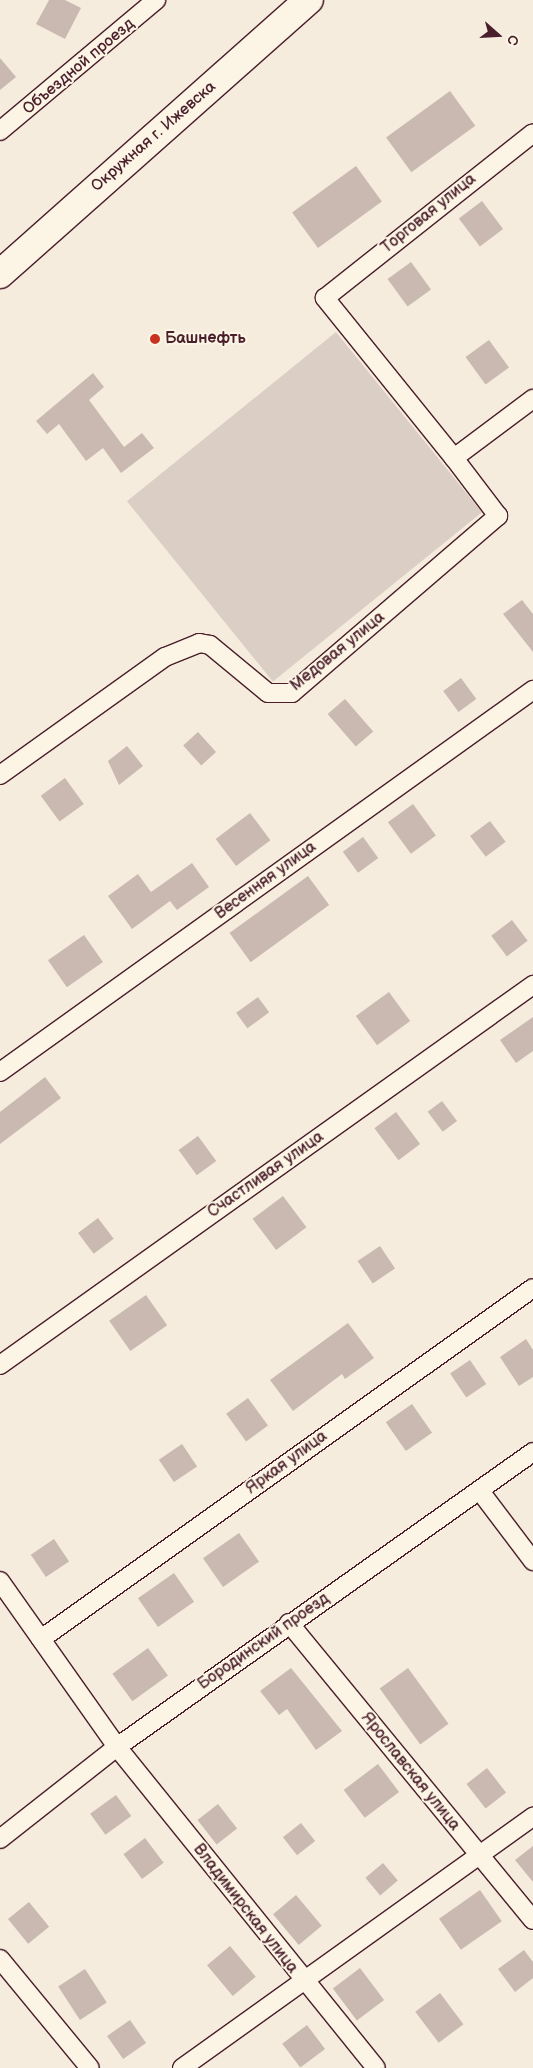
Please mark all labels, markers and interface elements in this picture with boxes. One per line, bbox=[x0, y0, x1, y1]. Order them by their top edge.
north arrow bbox=[473, 10, 523, 60]
street label: Объездной проезд bbox=[19, 15, 139, 119]
text: С bbox=[503, 33, 522, 47]
street label: Окружная г. Ижевска bbox=[88, 78, 220, 196]
street label: Торговая улица bbox=[378, 170, 480, 258]
place label: Башнефть bbox=[165, 329, 246, 349]
marker: Башнефть bbox=[149, 333, 161, 345]
street label: Медовая улица bbox=[287, 608, 389, 696]
street label: Весенняя улица bbox=[212, 838, 320, 924]
street label: Счастливая улица bbox=[204, 1128, 328, 1222]
street label: Яркая улица bbox=[243, 1427, 331, 1499]
street label: Бородинский проезд bbox=[195, 1589, 333, 1695]
street label: Ярославская улица bbox=[356, 1709, 464, 1835]
street label: Владимирская улица bbox=[189, 1840, 301, 1978]

